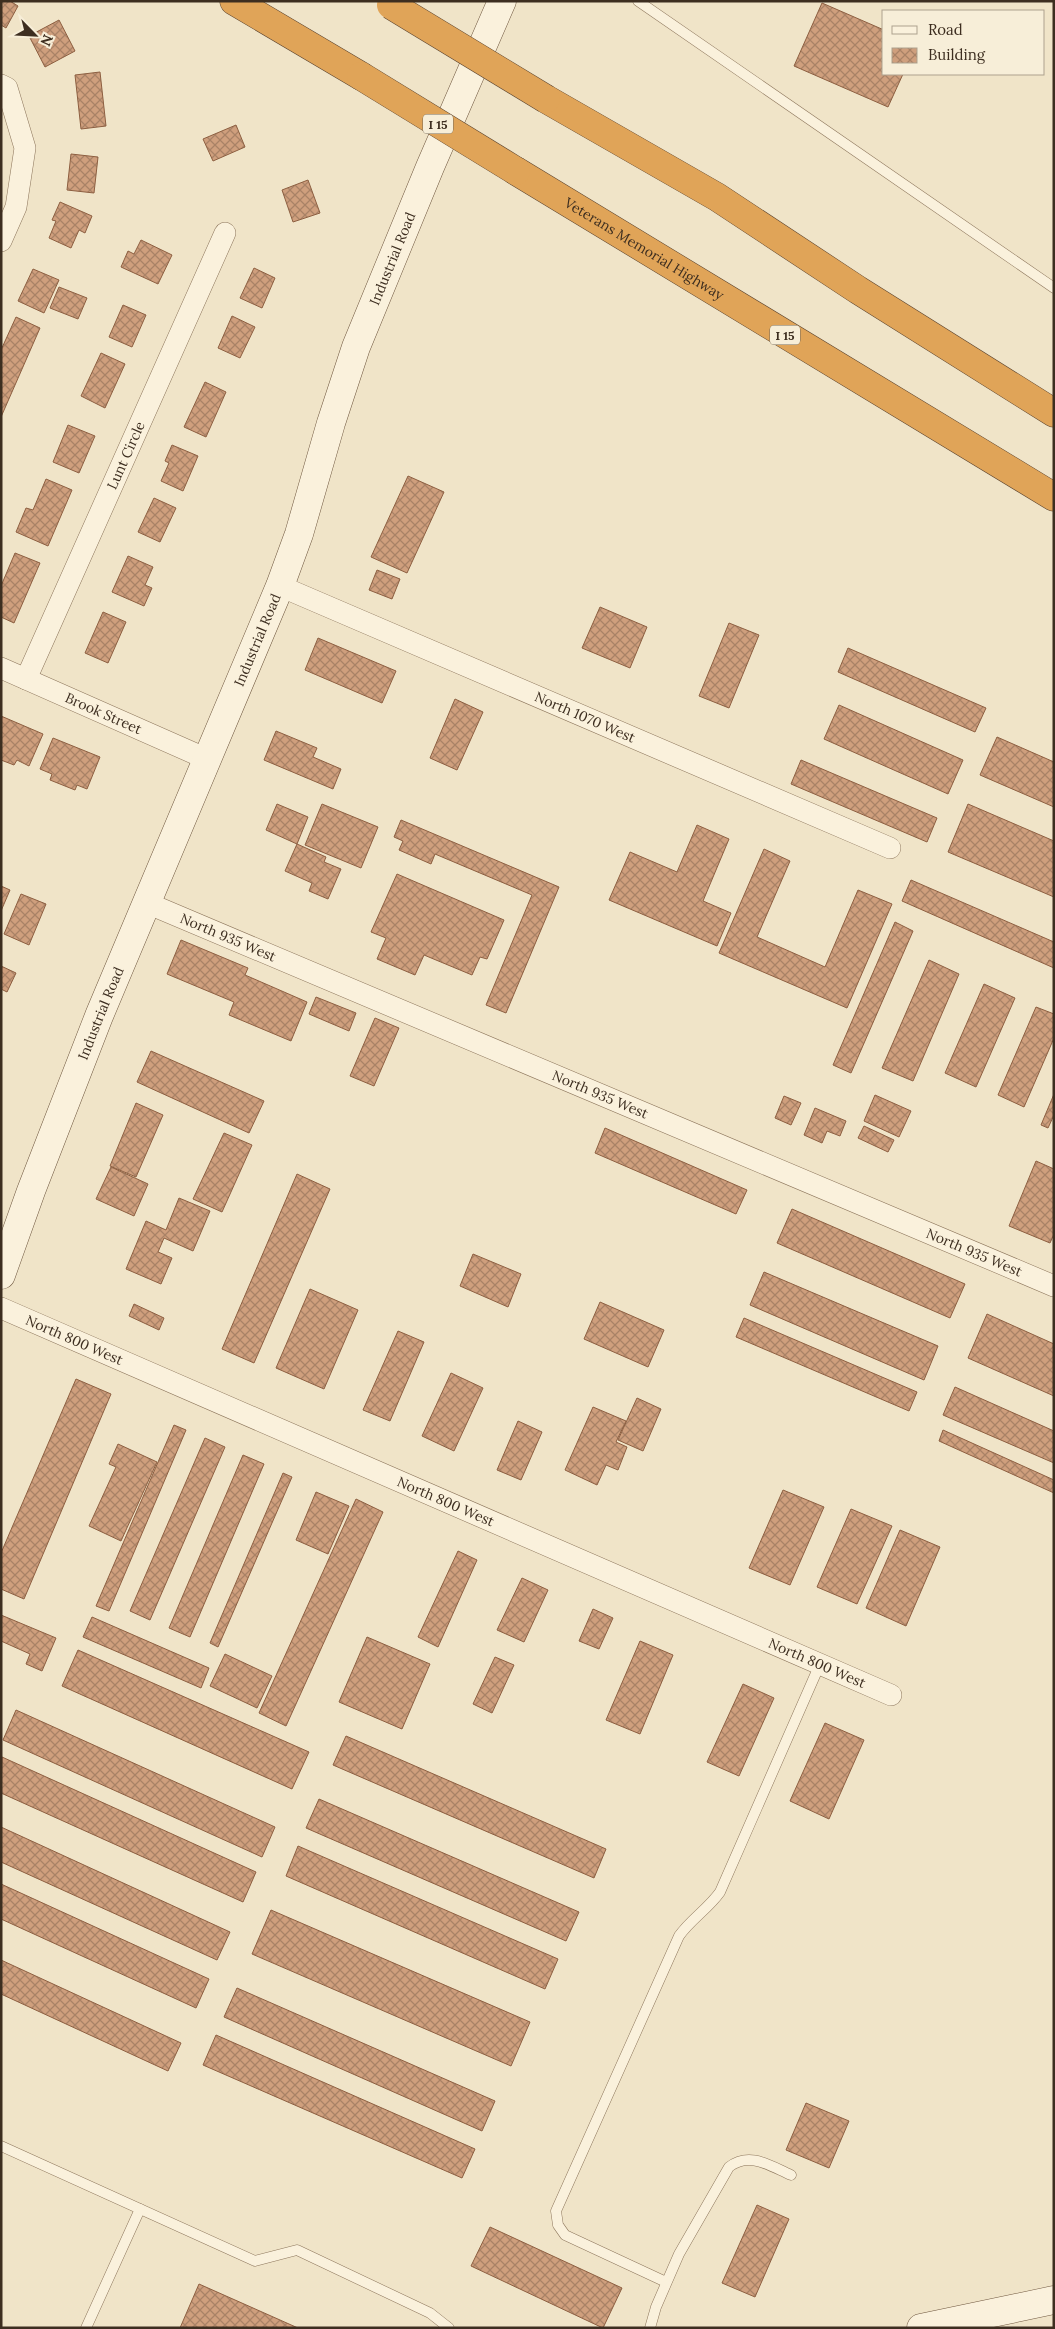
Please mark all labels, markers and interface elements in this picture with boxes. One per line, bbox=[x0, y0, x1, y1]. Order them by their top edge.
north arrow bbox=[10, 10, 60, 60]
legend bbox=[882, 10, 1045, 75]
text: Road bbox=[928, 20, 963, 39]
text: N bbox=[36, 32, 57, 49]
text: Building bbox=[928, 45, 986, 64]
road number: I 15 bbox=[423, 115, 453, 134]
street label: Veterans Memorial Highway bbox=[560, 193, 728, 304]
street label: Industrial Road bbox=[365, 209, 419, 308]
road number: I 15 bbox=[770, 326, 800, 344]
street label: Lunt Circle bbox=[103, 418, 149, 492]
street label: Industrial Road bbox=[230, 591, 285, 689]
street label: Brook Street bbox=[62, 688, 145, 738]
street label: North 1070 West bbox=[532, 688, 639, 747]
street label: North 935 West bbox=[177, 909, 279, 966]
street label: Industrial Road bbox=[74, 964, 128, 1063]
street label: North 935 West bbox=[550, 1066, 652, 1123]
street label: North 935 West bbox=[924, 1224, 1026, 1281]
street label: North 800 West bbox=[23, 1311, 126, 1369]
street label: North 800 West bbox=[394, 1472, 498, 1531]
street label: North 800 West bbox=[766, 1634, 869, 1692]

